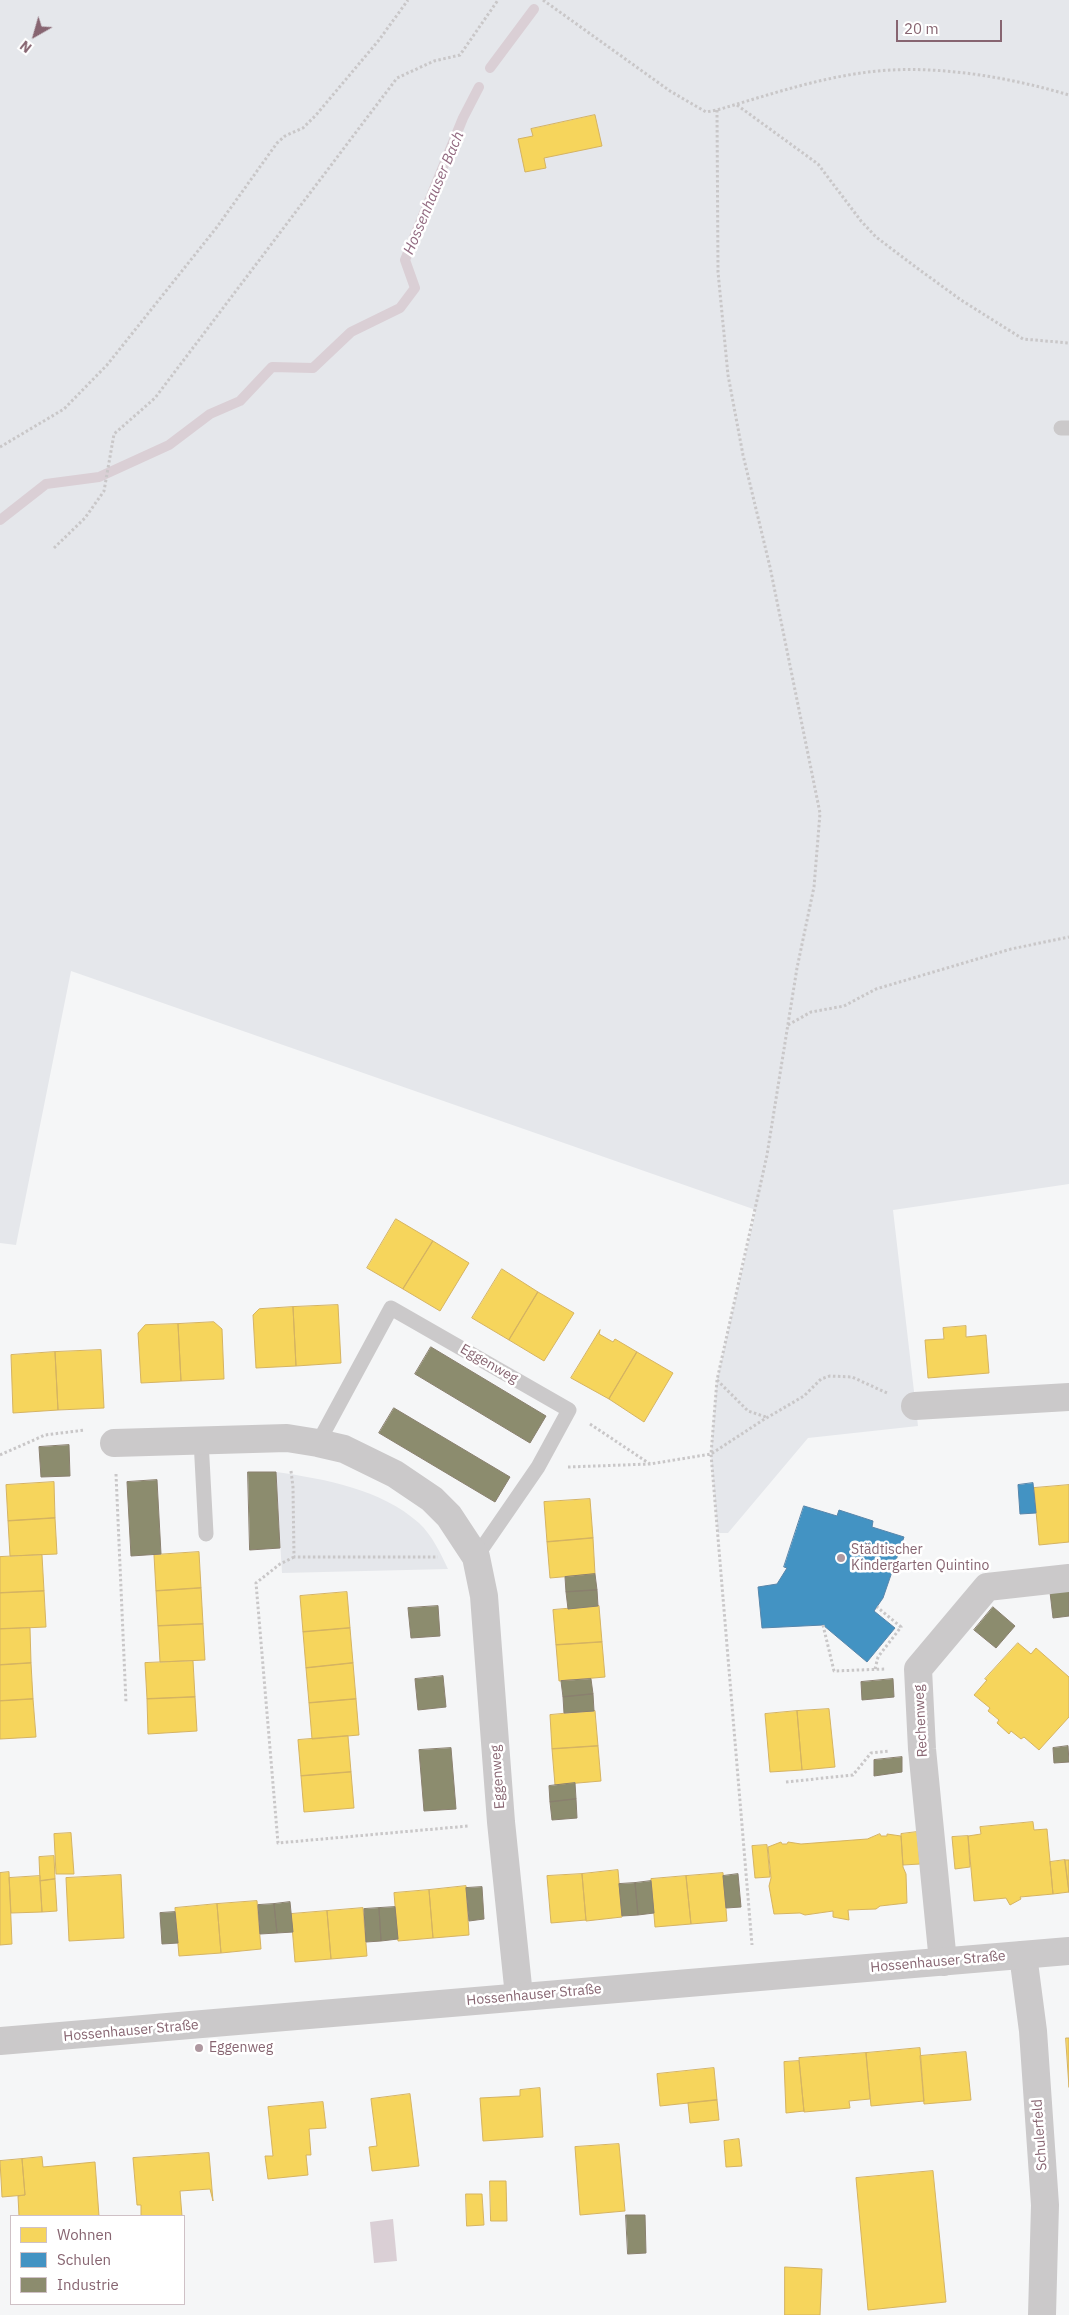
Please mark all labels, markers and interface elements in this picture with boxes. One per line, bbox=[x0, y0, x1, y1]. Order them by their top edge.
north arrow bbox=[10, 10, 60, 60]
scale bar bbox=[899, 10, 1005, 42]
text: 20 m bbox=[904, 19, 939, 38]
text: N bbox=[16, 37, 35, 57]
water label: Hossenhauser Bach bbox=[400, 129, 468, 257]
street label: Eggenweg bbox=[457, 1341, 521, 1387]
place label: Städtischer Kindergarten Quintino bbox=[851, 1542, 989, 1574]
marker: Städtischer Kindergarten Quintino bbox=[835, 1552, 847, 1564]
street label: Rechenweg bbox=[911, 1684, 931, 1758]
street label: Eggenweg bbox=[487, 1744, 509, 1810]
street label: Hossenhauser Straße bbox=[870, 1948, 1006, 1976]
street label: Hossenhauser Straße bbox=[466, 1981, 602, 2009]
street label: Hossenhauser Straße bbox=[63, 2017, 199, 2045]
place label: Eggenweg bbox=[209, 2040, 273, 2056]
marker: Eggenweg bbox=[193, 2042, 205, 2054]
street label: Schulerfeld bbox=[1029, 2099, 1051, 2171]
legend bbox=[10, 2215, 185, 2305]
text: Wohnen bbox=[57, 2225, 112, 2244]
text: Schulen bbox=[57, 2250, 111, 2269]
text: Industrie bbox=[57, 2275, 119, 2294]

